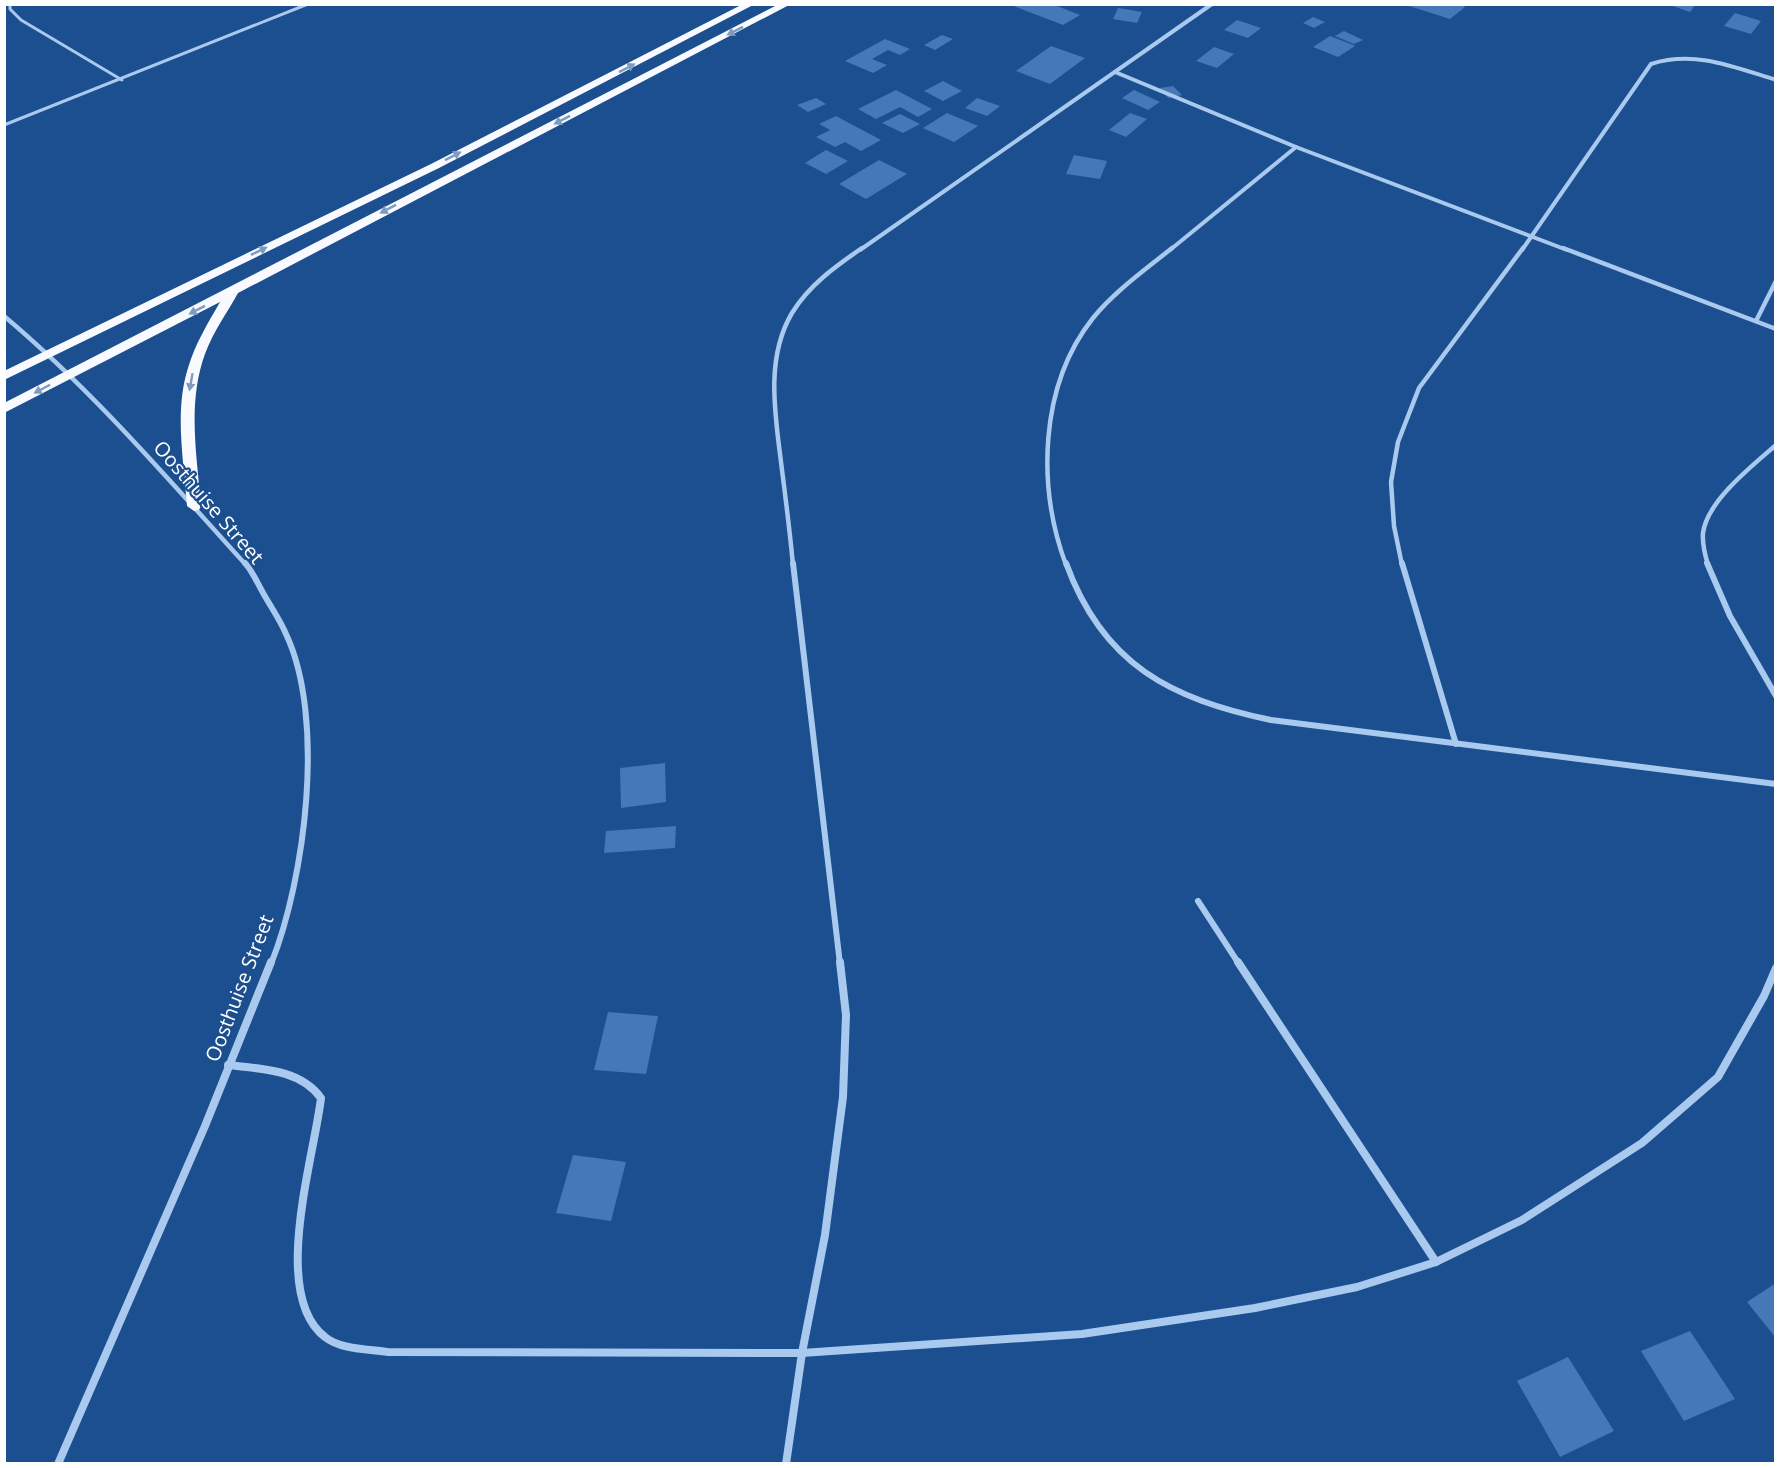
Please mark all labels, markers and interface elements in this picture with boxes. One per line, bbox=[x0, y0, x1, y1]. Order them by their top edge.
one-way arrow bbox=[727, 26, 744, 36]
one-way arrow bbox=[619, 63, 636, 72]
one-way arrow bbox=[553, 115, 570, 125]
one-way arrow bbox=[445, 151, 462, 161]
one-way arrow bbox=[380, 204, 397, 214]
one-way arrow bbox=[251, 247, 268, 256]
one-way arrow bbox=[189, 305, 206, 315]
one-way arrow bbox=[187, 373, 196, 392]
one-way arrow bbox=[33, 384, 50, 394]
street label: Oosthuise Street bbox=[148, 434, 270, 570]
street label: Oosthuise Street bbox=[199, 911, 279, 1065]

